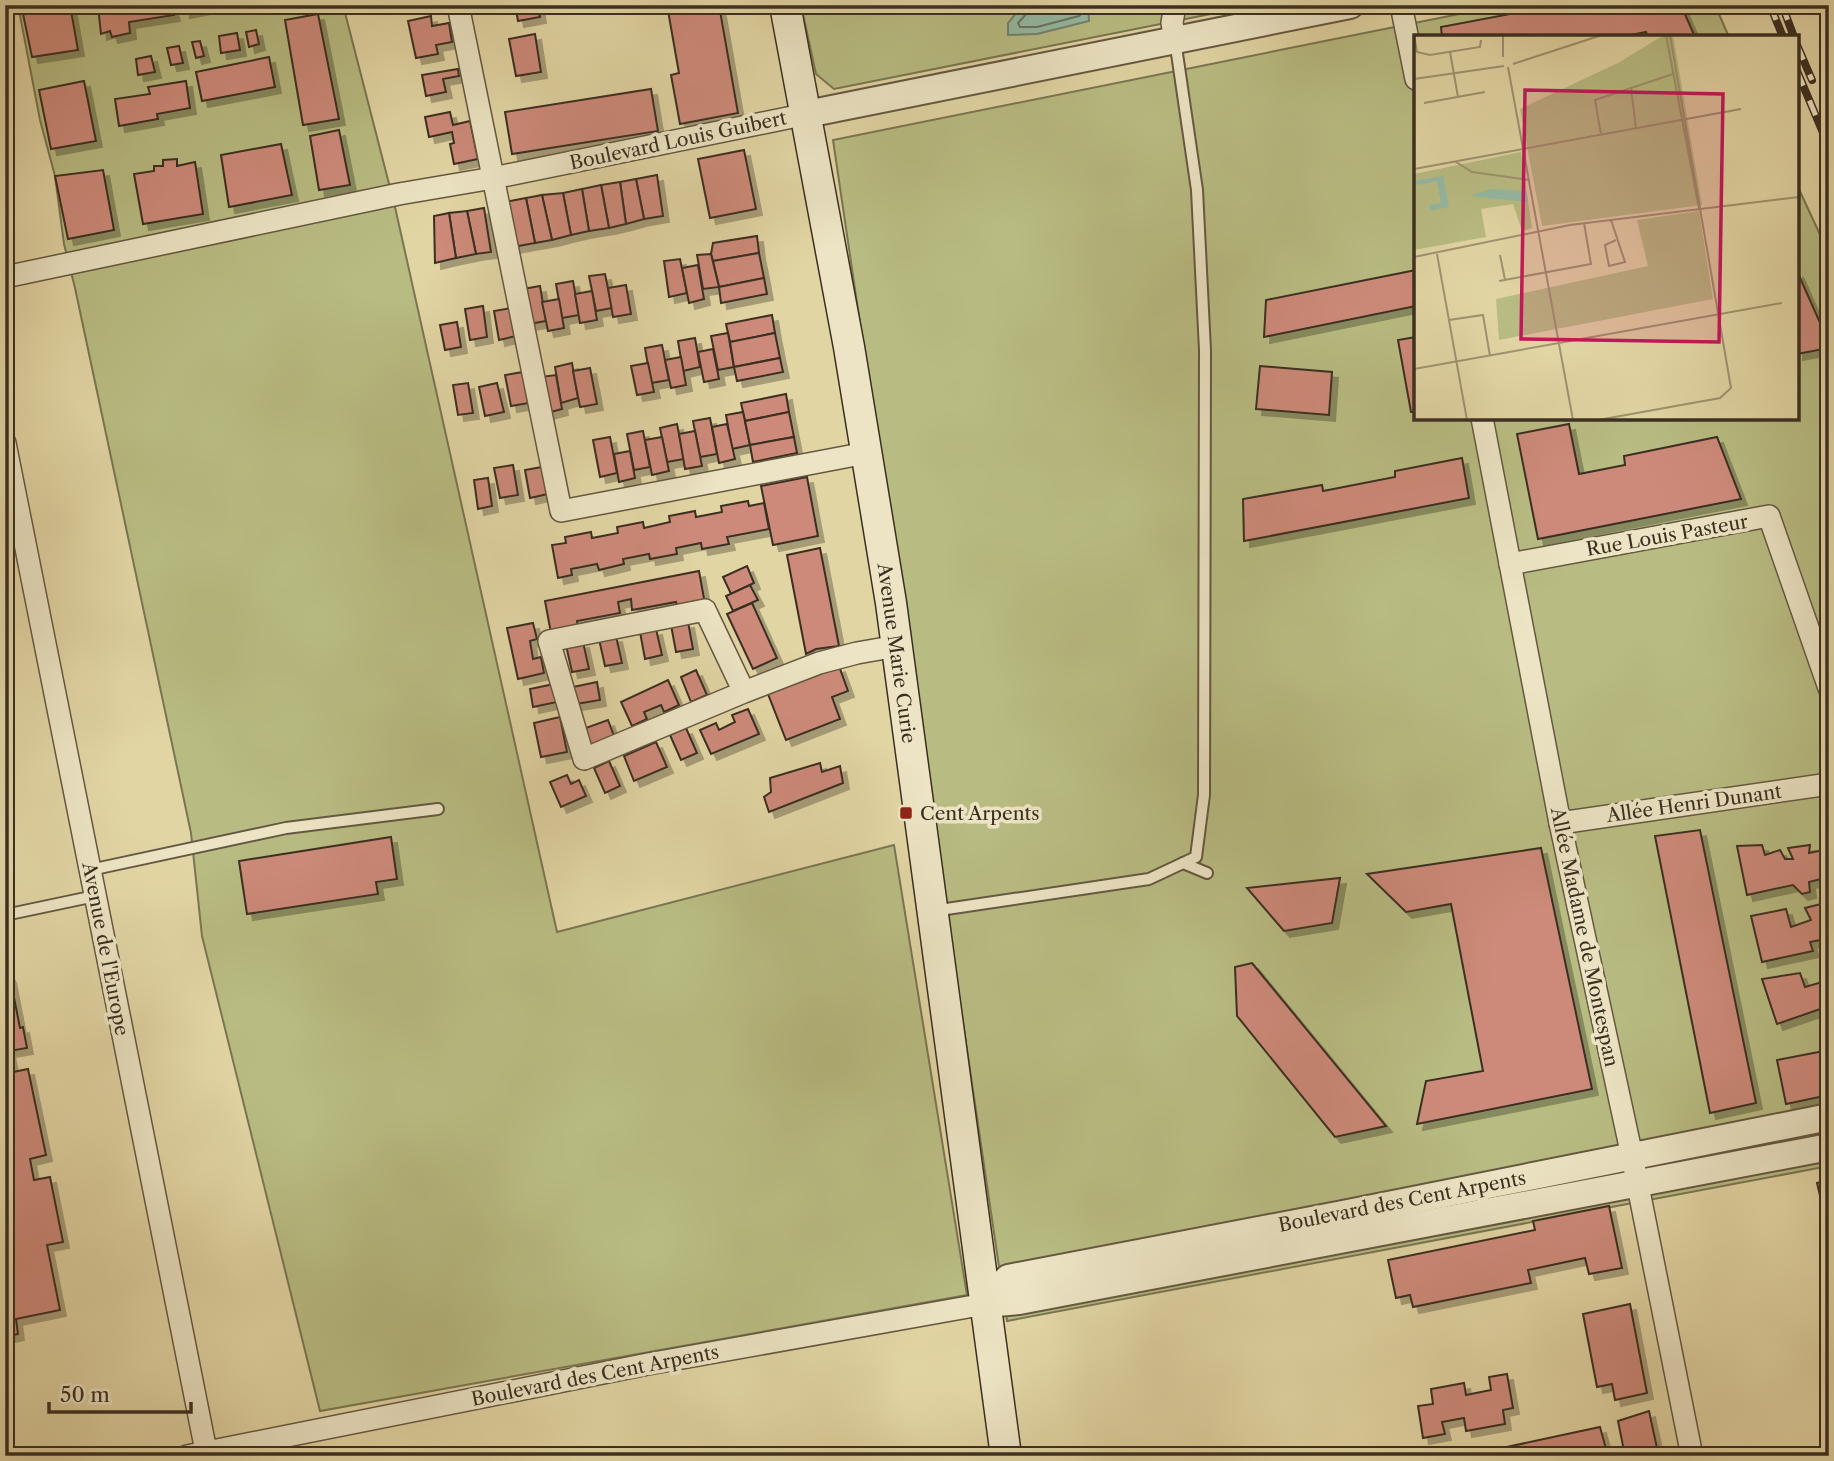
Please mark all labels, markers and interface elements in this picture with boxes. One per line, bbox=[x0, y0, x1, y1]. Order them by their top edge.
inset map bbox=[1414, 35, 1799, 420]
street label: Boulevard Louis Guibert bbox=[568, 106, 789, 175]
street label: Rue Louis Pasteur bbox=[1584, 510, 1750, 561]
street label: Avenue Marie Curie bbox=[872, 560, 921, 745]
street label: Allée Henri Dunant bbox=[1604, 780, 1783, 827]
place label: Cent Arpents bbox=[920, 802, 1040, 825]
street label: Allée Madame de Montespan bbox=[1546, 804, 1623, 1069]
marker: Cent Arpents bbox=[898, 805, 914, 821]
street label: Avenue de l'Europe bbox=[77, 859, 134, 1038]
street label: Boulevard des Cent Arpents bbox=[1276, 1166, 1528, 1237]
street label: Boulevard des Cent Arpents bbox=[469, 1340, 721, 1411]
scale bar bbox=[49, 1370, 191, 1414]
text: 50 m bbox=[60, 1382, 110, 1407]

